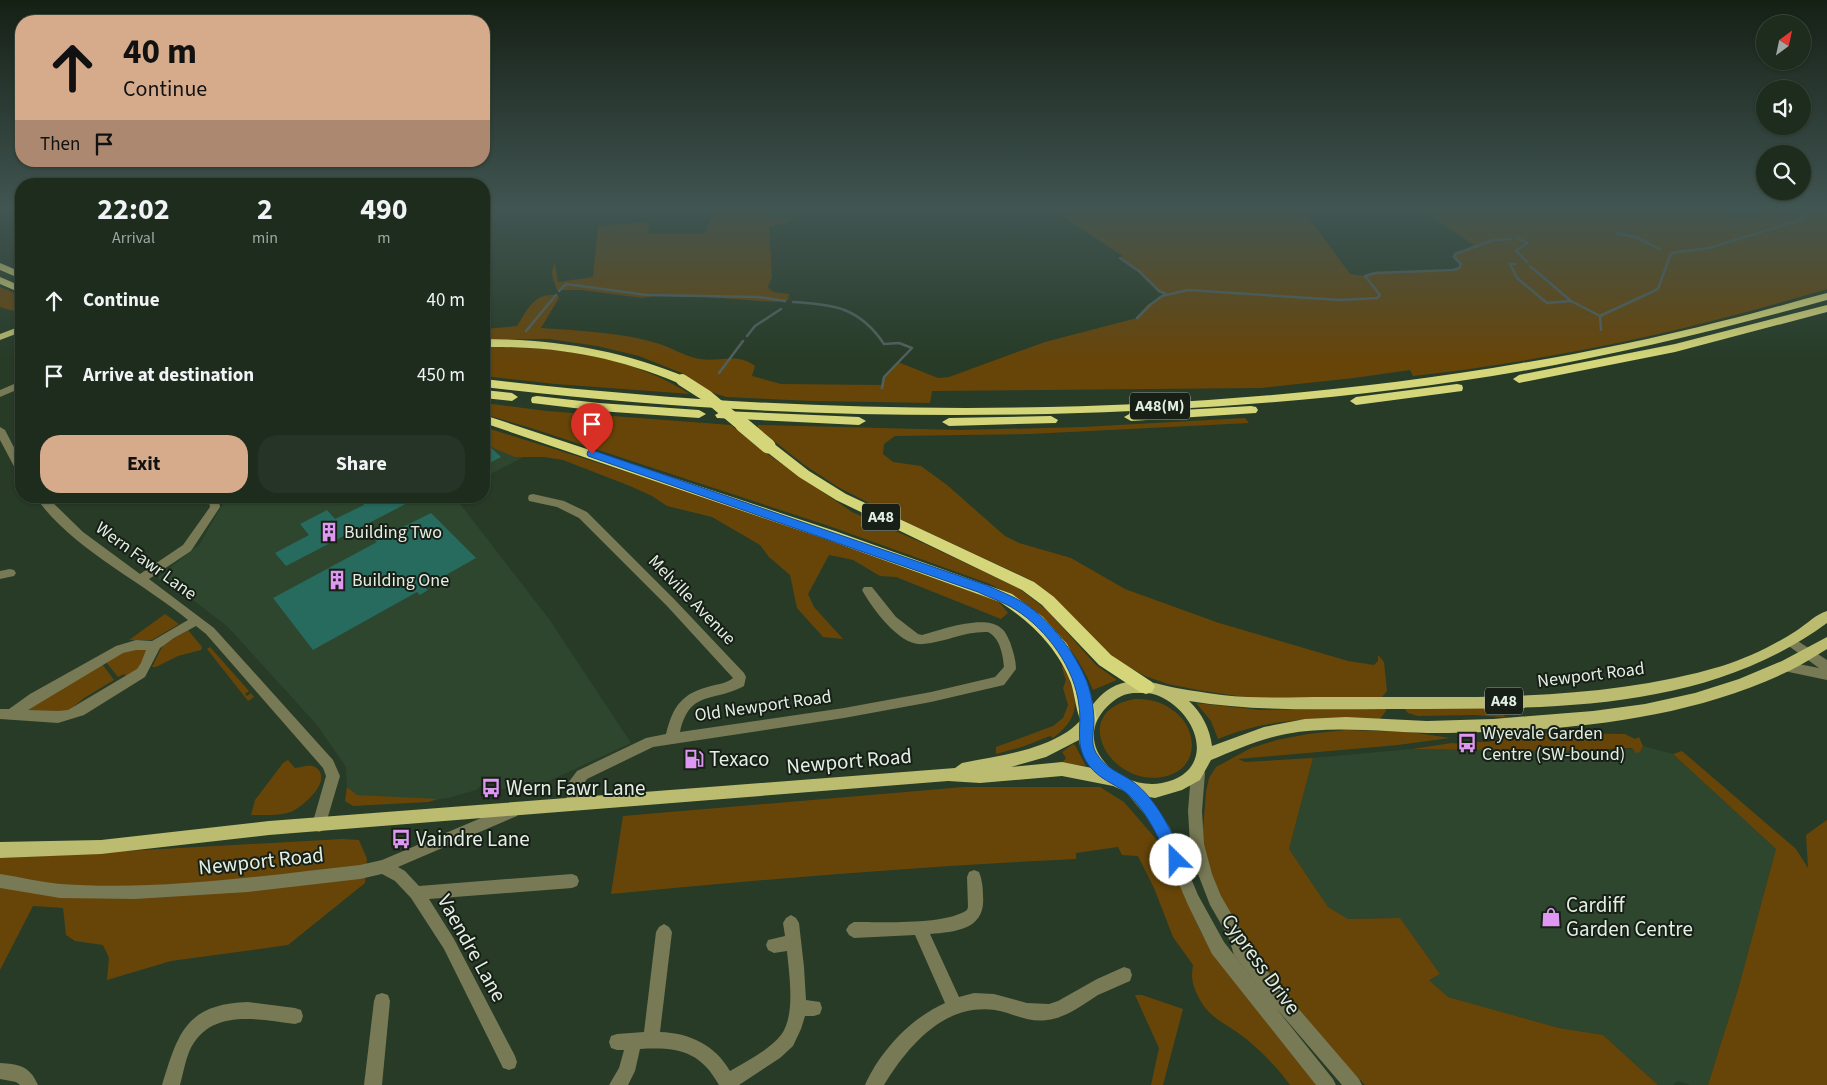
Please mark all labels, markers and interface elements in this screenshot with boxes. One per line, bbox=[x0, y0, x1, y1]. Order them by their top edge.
north arrow bbox=[1756, 15, 1811, 70]
map controls bbox=[1756, 15, 1811, 200]
text: 40 m bbox=[123, 27, 197, 77]
icon: ahead bbox=[40, 35, 105, 100]
text: Continue bbox=[123, 73, 207, 105]
button: sound bbox=[1756, 80, 1811, 135]
icon: arrive bbox=[90, 130, 118, 158]
text: Then bbox=[40, 131, 80, 158]
button: search bbox=[1756, 145, 1811, 200]
text: 22:02 bbox=[97, 188, 170, 231]
text: 2 bbox=[257, 188, 273, 231]
text: 490 bbox=[360, 188, 408, 231]
text: Arrival bbox=[112, 227, 155, 249]
text: min bbox=[252, 227, 278, 249]
text: m bbox=[377, 227, 391, 249]
icon: ahead bbox=[40, 287, 68, 315]
text: Continue bbox=[83, 287, 160, 314]
text: 40 m bbox=[427, 287, 465, 314]
icon: arrive bbox=[40, 362, 68, 390]
text: Arrive at destination bbox=[83, 362, 254, 389]
text: 450 m bbox=[417, 362, 465, 389]
road number: A48(M) bbox=[1130, 392, 1190, 420]
pin bbox=[571, 403, 613, 454]
icon: arrive bbox=[578, 410, 606, 438]
button: Exit bbox=[40, 435, 248, 493]
button: Share bbox=[258, 435, 465, 493]
road number: A48 bbox=[862, 504, 900, 530]
street label: Wern Fawr Lane bbox=[90, 516, 202, 606]
place label: Building Two bbox=[344, 520, 442, 545]
building icon: Building Two bbox=[318, 521, 340, 543]
street label: Melville Avenue bbox=[643, 549, 742, 651]
place label: Building One bbox=[352, 568, 449, 593]
building icon: Building One bbox=[326, 569, 348, 591]
street label: Newport Road bbox=[1536, 656, 1646, 694]
street label: Old Newport Road bbox=[693, 684, 833, 728]
road number: A48 bbox=[1485, 688, 1523, 714]
place label: Wyevale Garden Centre (SW-bound) bbox=[1482, 721, 1625, 767]
bus stop icon: Wyevale Garden Centre (SW-bound) bbox=[1456, 732, 1478, 754]
street label: Newport Road bbox=[785, 741, 913, 781]
place label: Texaco bbox=[709, 744, 769, 774]
fuel station icon: Texaco bbox=[683, 748, 705, 770]
place label: Wern Fawr Lane bbox=[506, 773, 645, 803]
bus stop icon: Wern Fawr Lane bbox=[480, 777, 502, 799]
place label: Vaindre Lane bbox=[416, 824, 530, 854]
bus stop icon: Vaindre Lane bbox=[390, 828, 412, 850]
position arrow bbox=[1149, 833, 1201, 885]
street label: Newport Road bbox=[197, 840, 325, 882]
street label: Vaendre Lane bbox=[430, 889, 514, 1007]
place label: Cardiff Garden Centre bbox=[1566, 890, 1693, 944]
shop icon: Cardiff Garden Centre bbox=[1540, 906, 1562, 928]
street label: Cypress Drive bbox=[1214, 907, 1308, 1021]

